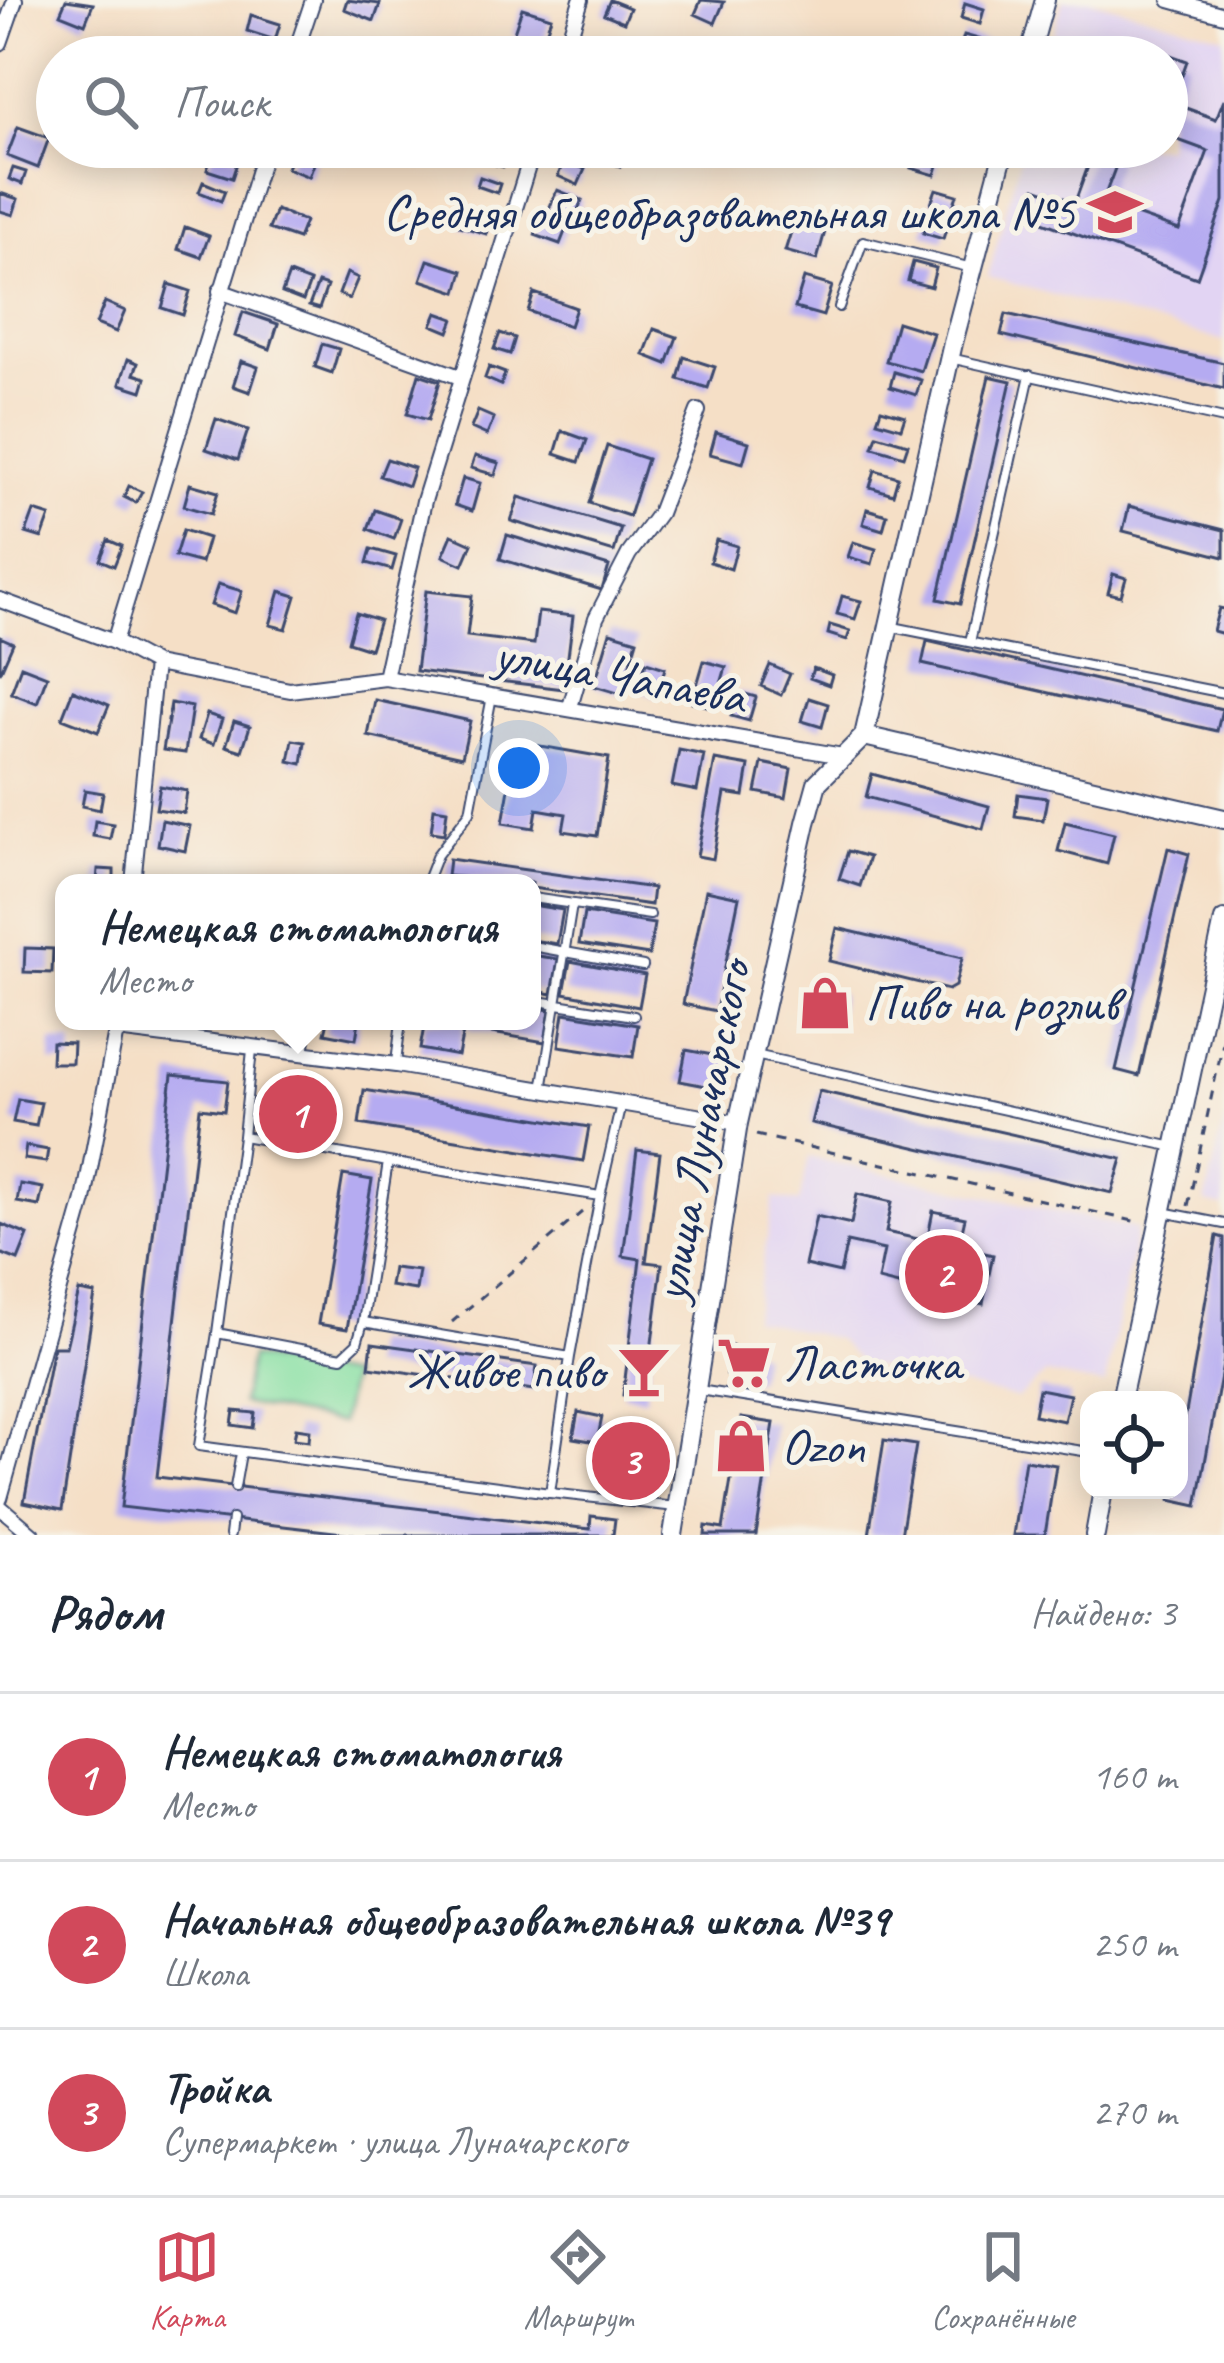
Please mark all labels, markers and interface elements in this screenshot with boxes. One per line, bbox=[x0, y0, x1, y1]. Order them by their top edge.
search box bbox=[36, 36, 1188, 168]
icon: search bbox=[78, 69, 144, 135]
text: Поиск bbox=[174, 74, 269, 131]
place label: Средняя общеобразовательная школа №5 bbox=[383, 180, 1077, 244]
school or university icon: Средняя общеобразовательная школа №5 bbox=[1086, 183, 1144, 241]
street label: улица Чапаева bbox=[487, 621, 754, 729]
your location bbox=[489, 738, 549, 798]
popup bbox=[55, 874, 541, 1030]
text: Немецкая стоматология bbox=[99, 899, 497, 956]
street label: улица Луначарского bbox=[636, 951, 766, 1310]
text: Место bbox=[99, 956, 191, 1005]
place label: Пиво на розлив bbox=[865, 971, 1128, 1035]
shop icon: Пиво на розлив bbox=[796, 974, 854, 1032]
pin: 1 bbox=[259, 1069, 337, 1159]
pin: 2 bbox=[905, 1229, 983, 1319]
place label: Ласточка bbox=[784, 1331, 965, 1395]
supermarket icon: Ласточка bbox=[715, 1334, 773, 1392]
place label: Живое пиво bbox=[407, 1339, 609, 1403]
bar icon: Живое пиво bbox=[615, 1342, 673, 1400]
map controls bbox=[1080, 1391, 1188, 1499]
button: locate bbox=[1080, 1391, 1188, 1499]
place label: Ozon bbox=[781, 1414, 866, 1478]
pin: 3 bbox=[592, 1416, 670, 1506]
shop icon: Ozon bbox=[712, 1417, 770, 1475]
text: Рядом bbox=[48, 1581, 162, 1645]
text: Найдено: 3 bbox=[1031, 1589, 1176, 1638]
text: Немецкая стоматология bbox=[162, 1724, 561, 1781]
text: 1 bbox=[78, 1752, 96, 1801]
text: 160 m bbox=[1092, 1752, 1176, 1801]
text: Место bbox=[162, 1781, 254, 1830]
text: Начальная общеобразовательная школа №39 bbox=[162, 1892, 889, 1949]
text: 2 bbox=[78, 1920, 96, 1969]
text: 250 m bbox=[1092, 1920, 1176, 1969]
text: Школа bbox=[162, 1949, 248, 1998]
text: Тройка bbox=[162, 2060, 269, 2117]
text: 3 bbox=[78, 2088, 96, 2137]
text: 270 m bbox=[1092, 2088, 1176, 2137]
text: Супермаркет · улица Луначарского bbox=[162, 2117, 626, 2166]
tab: Карта bbox=[149, 2224, 225, 2338]
tab: Маршрут bbox=[524, 2224, 633, 2338]
tab: Сохранённые bbox=[931, 2224, 1075, 2338]

